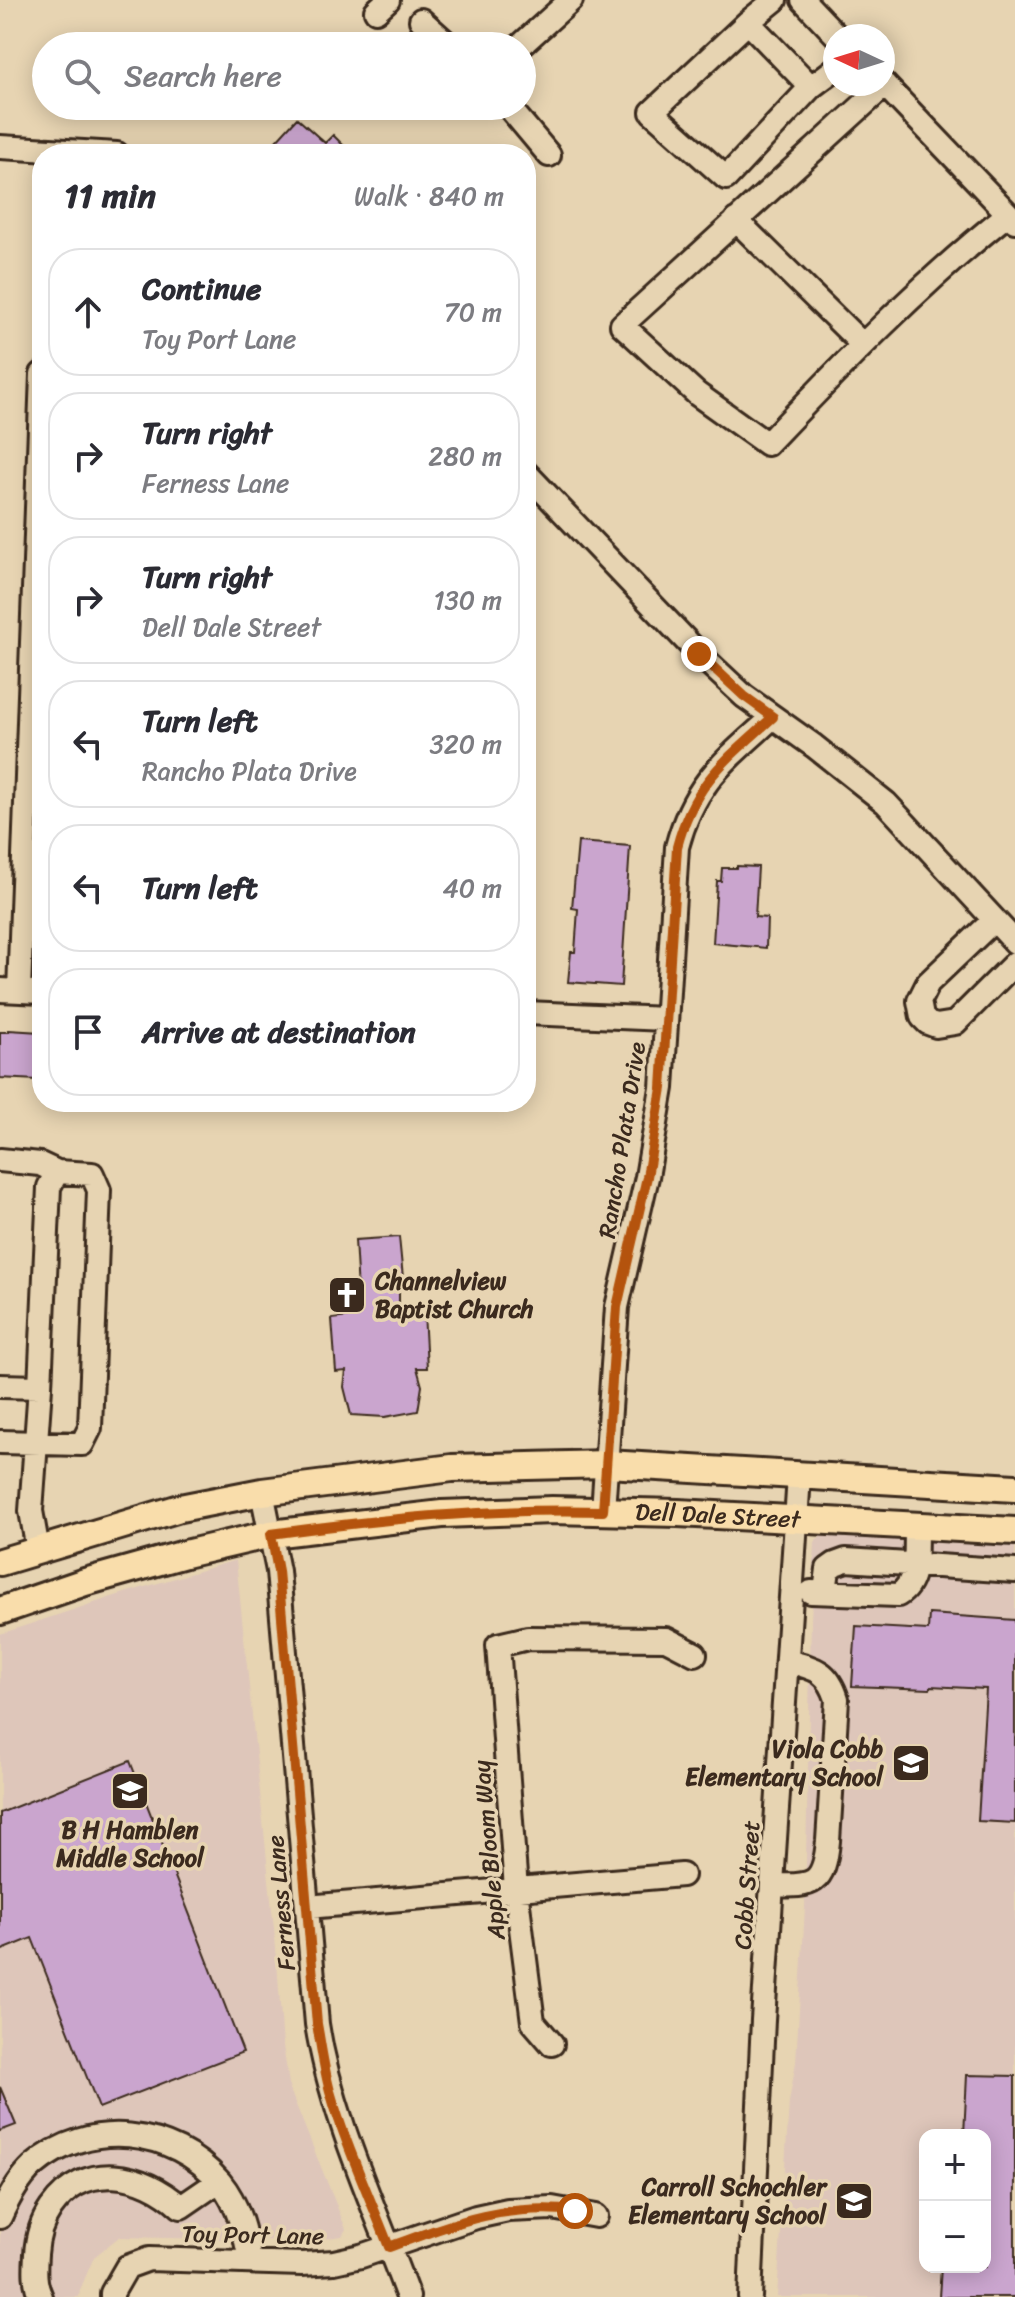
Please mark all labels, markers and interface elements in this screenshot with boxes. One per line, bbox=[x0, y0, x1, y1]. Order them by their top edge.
north arrow bbox=[823, 24, 895, 96]
search box bbox=[32, 32, 536, 120]
text: Search here bbox=[124, 49, 282, 103]
icon: search bbox=[60, 54, 104, 98]
text: 11 min bbox=[64, 166, 156, 226]
text: Walk · 840 m bbox=[354, 173, 504, 219]
text: Continue bbox=[142, 262, 261, 316]
text: 70 m bbox=[444, 289, 502, 335]
icon: ahead bbox=[66, 290, 110, 334]
text: Toy Port Lane bbox=[142, 316, 296, 362]
text: Turn right bbox=[142, 406, 272, 460]
text: 280 m bbox=[428, 433, 502, 479]
icon: right bbox=[66, 434, 110, 478]
text: Ferness Lane bbox=[142, 460, 289, 506]
text: Turn right bbox=[142, 550, 272, 604]
text: 130 m bbox=[433, 577, 502, 623]
icon: right bbox=[66, 578, 110, 622]
text: Dell Dale Street bbox=[142, 604, 321, 650]
route end bbox=[681, 636, 717, 672]
text: Turn left bbox=[142, 694, 258, 748]
text: 320 m bbox=[430, 721, 502, 767]
icon: left bbox=[66, 722, 110, 766]
text: Rancho Plata Drive bbox=[142, 748, 357, 794]
text: Turn left bbox=[142, 861, 258, 915]
text: 40 m bbox=[443, 865, 502, 911]
icon: left bbox=[66, 866, 110, 910]
text: Arrive at destination bbox=[142, 1005, 416, 1059]
icon: arrive bbox=[66, 1010, 110, 1054]
street label: Rancho Plata Drive bbox=[586, 1038, 658, 1241]
place label: Channelview Baptist Church bbox=[374, 1260, 534, 1330]
church icon: Channelview Baptist Church bbox=[326, 1274, 368, 1316]
street label: Dell Dale Street bbox=[635, 1491, 803, 1541]
place label: Viola Cobb Elementary School bbox=[685, 1728, 884, 1798]
school or university icon: Viola Cobb Elementary School bbox=[890, 1742, 932, 1784]
street label: Apple Bloom Way bbox=[460, 1758, 518, 1943]
school or university icon: B H Hamblen Middle School bbox=[109, 1770, 151, 1812]
place label: B H Hamblen Middle School bbox=[55, 1809, 205, 1879]
street label: Cobb Street bbox=[722, 1819, 772, 1951]
street label: Ferness Lane bbox=[254, 1833, 308, 1973]
map controls bbox=[919, 2129, 991, 2273]
button: + bbox=[919, 2129, 991, 2201]
place label: Carroll Schochler Elementary School bbox=[628, 2166, 828, 2236]
school or university icon: Carroll Schochler Elementary School bbox=[833, 2180, 875, 2222]
route start bbox=[557, 2193, 593, 2229]
button: − bbox=[919, 2201, 991, 2273]
street label: Toy Port Lane bbox=[181, 2213, 325, 2257]

